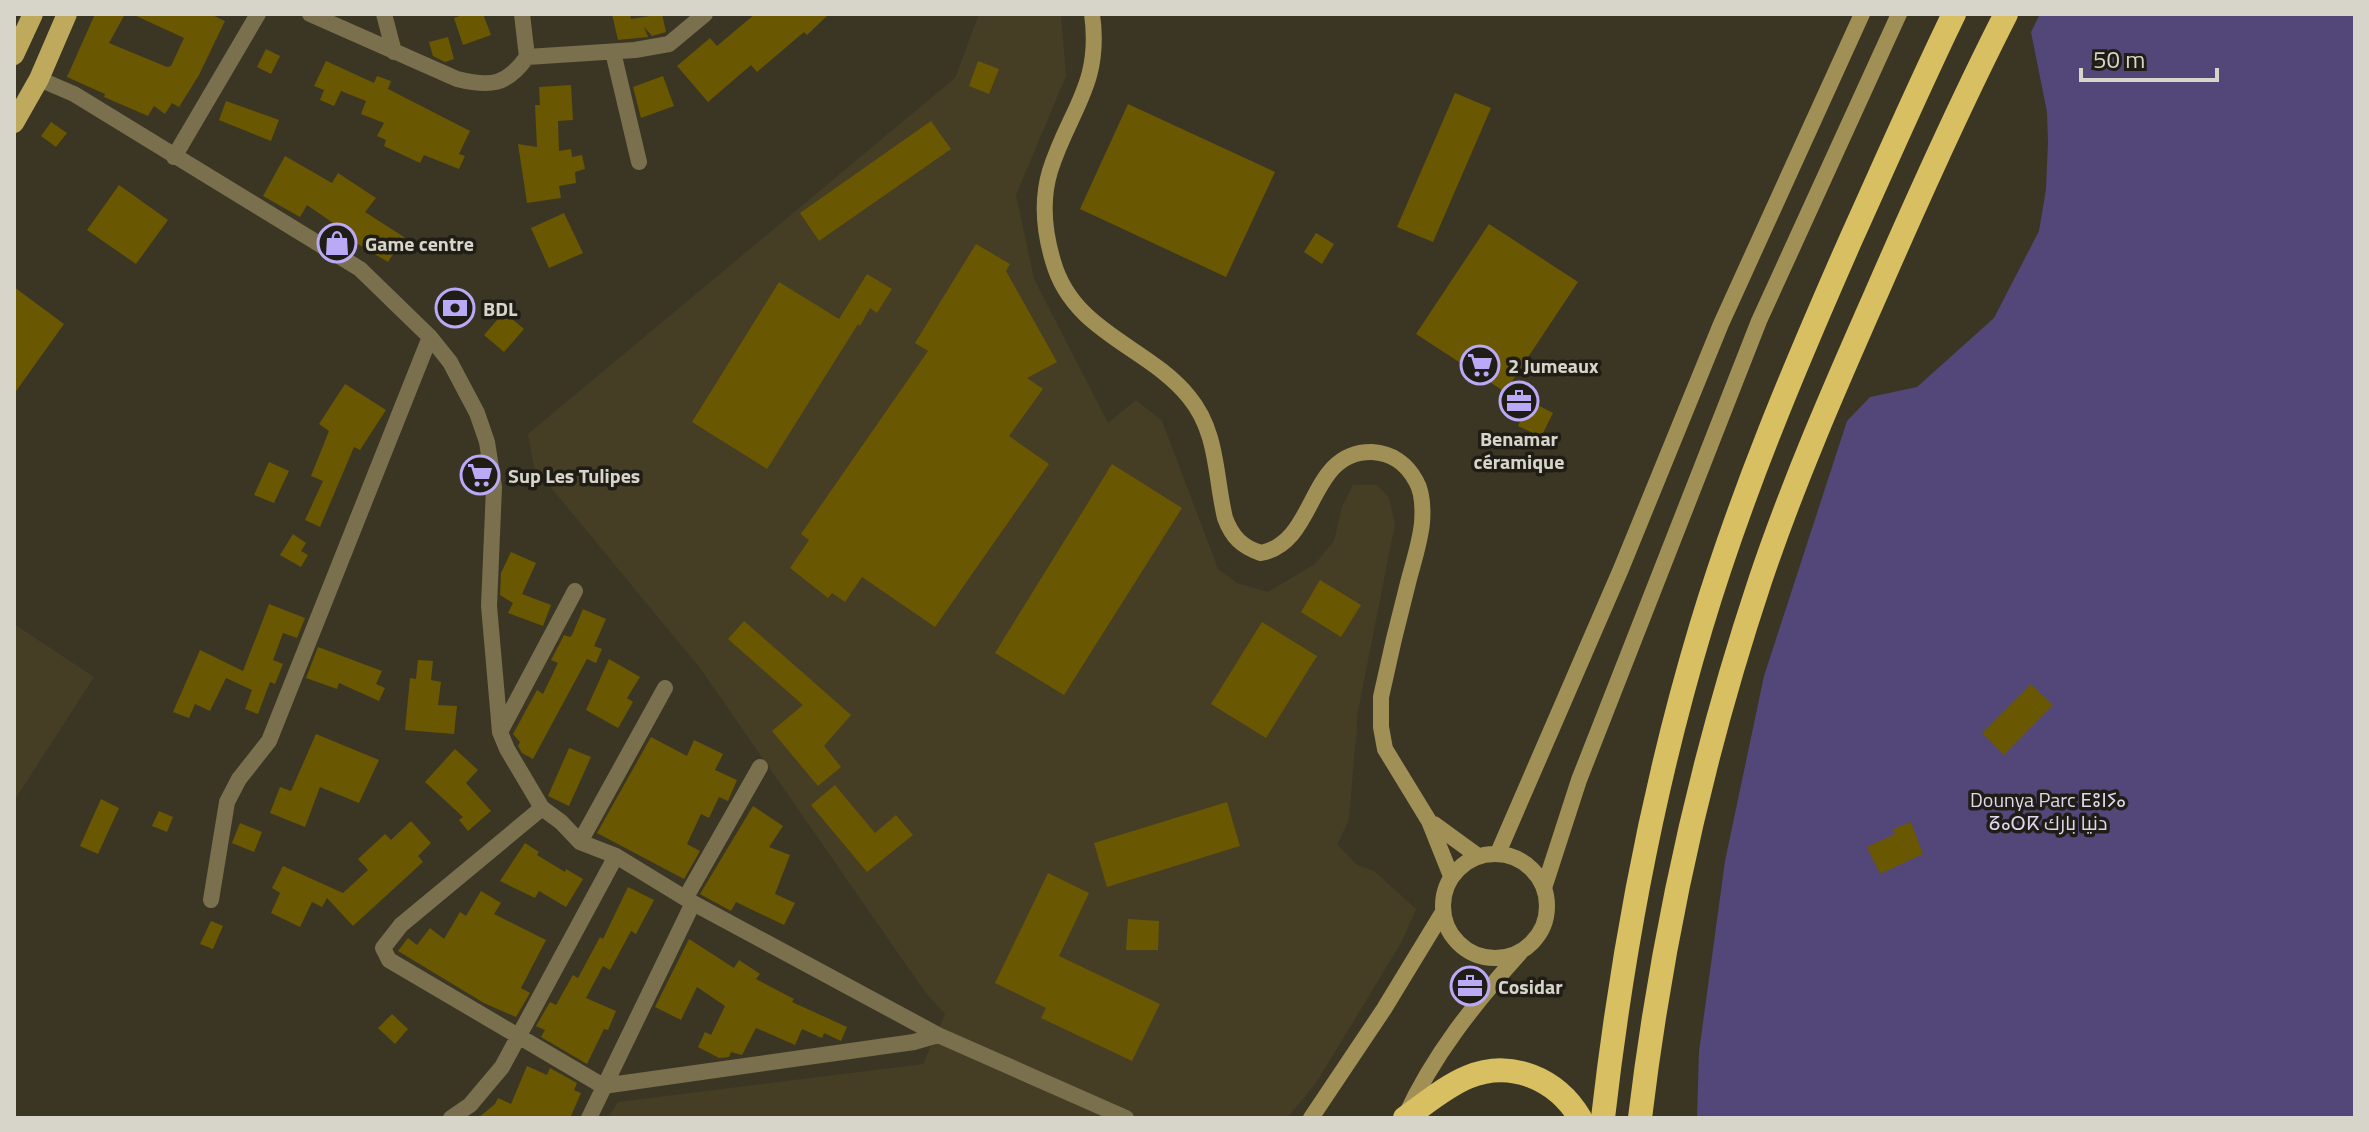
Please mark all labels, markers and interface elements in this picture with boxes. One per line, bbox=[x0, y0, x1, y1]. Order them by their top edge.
scale bar bbox=[2081, 32, 2217, 82]
text: 50 m bbox=[2093, 41, 2145, 77]
shop icon: Game centre bbox=[316, 222, 358, 264]
place label: Game centre bbox=[365, 228, 474, 259]
bank icon: BDL bbox=[434, 287, 476, 329]
place label: BDL bbox=[483, 293, 518, 324]
supermarket icon: 2 Jumeaux bbox=[1459, 344, 1501, 386]
place label: 2 Jumeaux bbox=[1508, 350, 1599, 381]
office icon: Benamar céramique bbox=[1498, 380, 1540, 422]
place label: Benamar céramique bbox=[1474, 423, 1564, 477]
supermarket icon: Sup Les Tulipes bbox=[459, 454, 501, 496]
place label: Sup Les Tulipes bbox=[508, 460, 640, 491]
park label: Dounya Parc ⴹⵓⵏⵢⴰ ⵒⴰⵔⴽ دنيا بارك bbox=[1970, 784, 2126, 838]
office icon: Cosidar bbox=[1449, 965, 1491, 1007]
place label: Cosidar bbox=[1498, 971, 1563, 1002]

